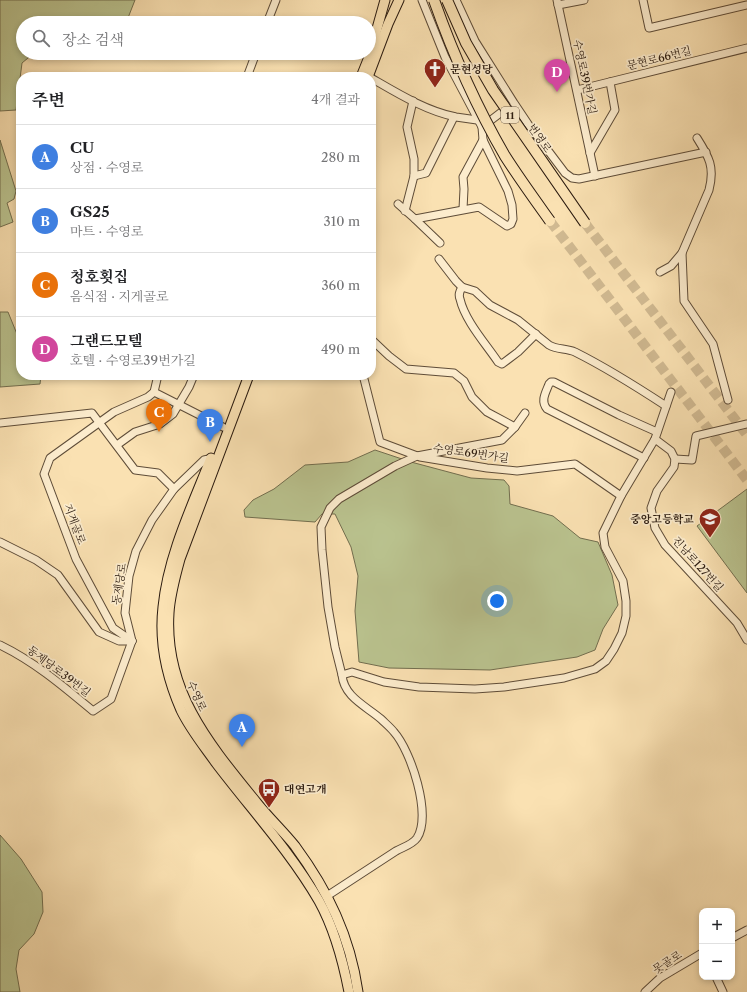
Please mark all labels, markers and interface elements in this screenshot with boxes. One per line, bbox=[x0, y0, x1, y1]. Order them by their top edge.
search box bbox=[16, 16, 376, 60]
icon: search bbox=[30, 27, 52, 49]
text: 장소 검색 bbox=[62, 30, 124, 49]
street label: 수영로39번가길 bbox=[570, 38, 600, 116]
street label: 문현로66번길 bbox=[625, 43, 693, 73]
church icon: 문현성당 bbox=[422, 56, 448, 89]
pin: D bbox=[544, 59, 570, 92]
place label: 문현성당 bbox=[450, 62, 493, 76]
text: 주변 bbox=[32, 90, 65, 110]
text: 4개 결과 bbox=[311, 91, 360, 107]
road number: 11 bbox=[501, 107, 519, 123]
street label: 번영로 bbox=[525, 121, 555, 155]
text: CU bbox=[70, 138, 94, 157]
text: A bbox=[40, 149, 50, 165]
text: 280 m bbox=[321, 149, 360, 165]
text: 상점 · 수영로 bbox=[70, 159, 143, 175]
text: GS25 bbox=[70, 202, 109, 221]
text: B bbox=[40, 213, 50, 229]
text: 310 m bbox=[324, 213, 360, 229]
text: 마트 · 수영로 bbox=[70, 223, 143, 239]
text: 청호횟집 bbox=[70, 267, 128, 286]
text: C bbox=[40, 277, 50, 293]
text: 360 m bbox=[321, 277, 360, 293]
text: 음식점 · 지게골로 bbox=[70, 288, 169, 304]
text: 그랜드모텔 bbox=[70, 331, 142, 350]
text: D bbox=[39, 341, 51, 357]
text: 490 m bbox=[321, 341, 360, 357]
text: 호텔 · 수영로39번가길 bbox=[70, 352, 196, 368]
pin: C bbox=[146, 399, 172, 432]
pin: B bbox=[197, 409, 223, 442]
street label: 수영로69번가길 bbox=[432, 441, 510, 465]
street label: 지게골로 bbox=[61, 502, 89, 547]
school or university icon: 중앙고등학교 bbox=[697, 506, 723, 539]
place label: 중앙고등학교 bbox=[630, 512, 694, 526]
street label: 진남로127번길 bbox=[670, 533, 726, 595]
street label: 동제당로 bbox=[109, 562, 129, 606]
your location bbox=[487, 591, 507, 611]
street label: 동제당로39번길 bbox=[24, 642, 94, 700]
street label: 수영로 bbox=[184, 679, 210, 714]
pin: A bbox=[229, 714, 255, 747]
bus stop icon: 대연고개 bbox=[256, 776, 282, 809]
place label: 대연고개 bbox=[284, 782, 327, 796]
map controls bbox=[699, 908, 735, 980]
button: + bbox=[699, 908, 735, 944]
button: − bbox=[699, 944, 735, 980]
street label: 못골로 bbox=[650, 947, 684, 977]

